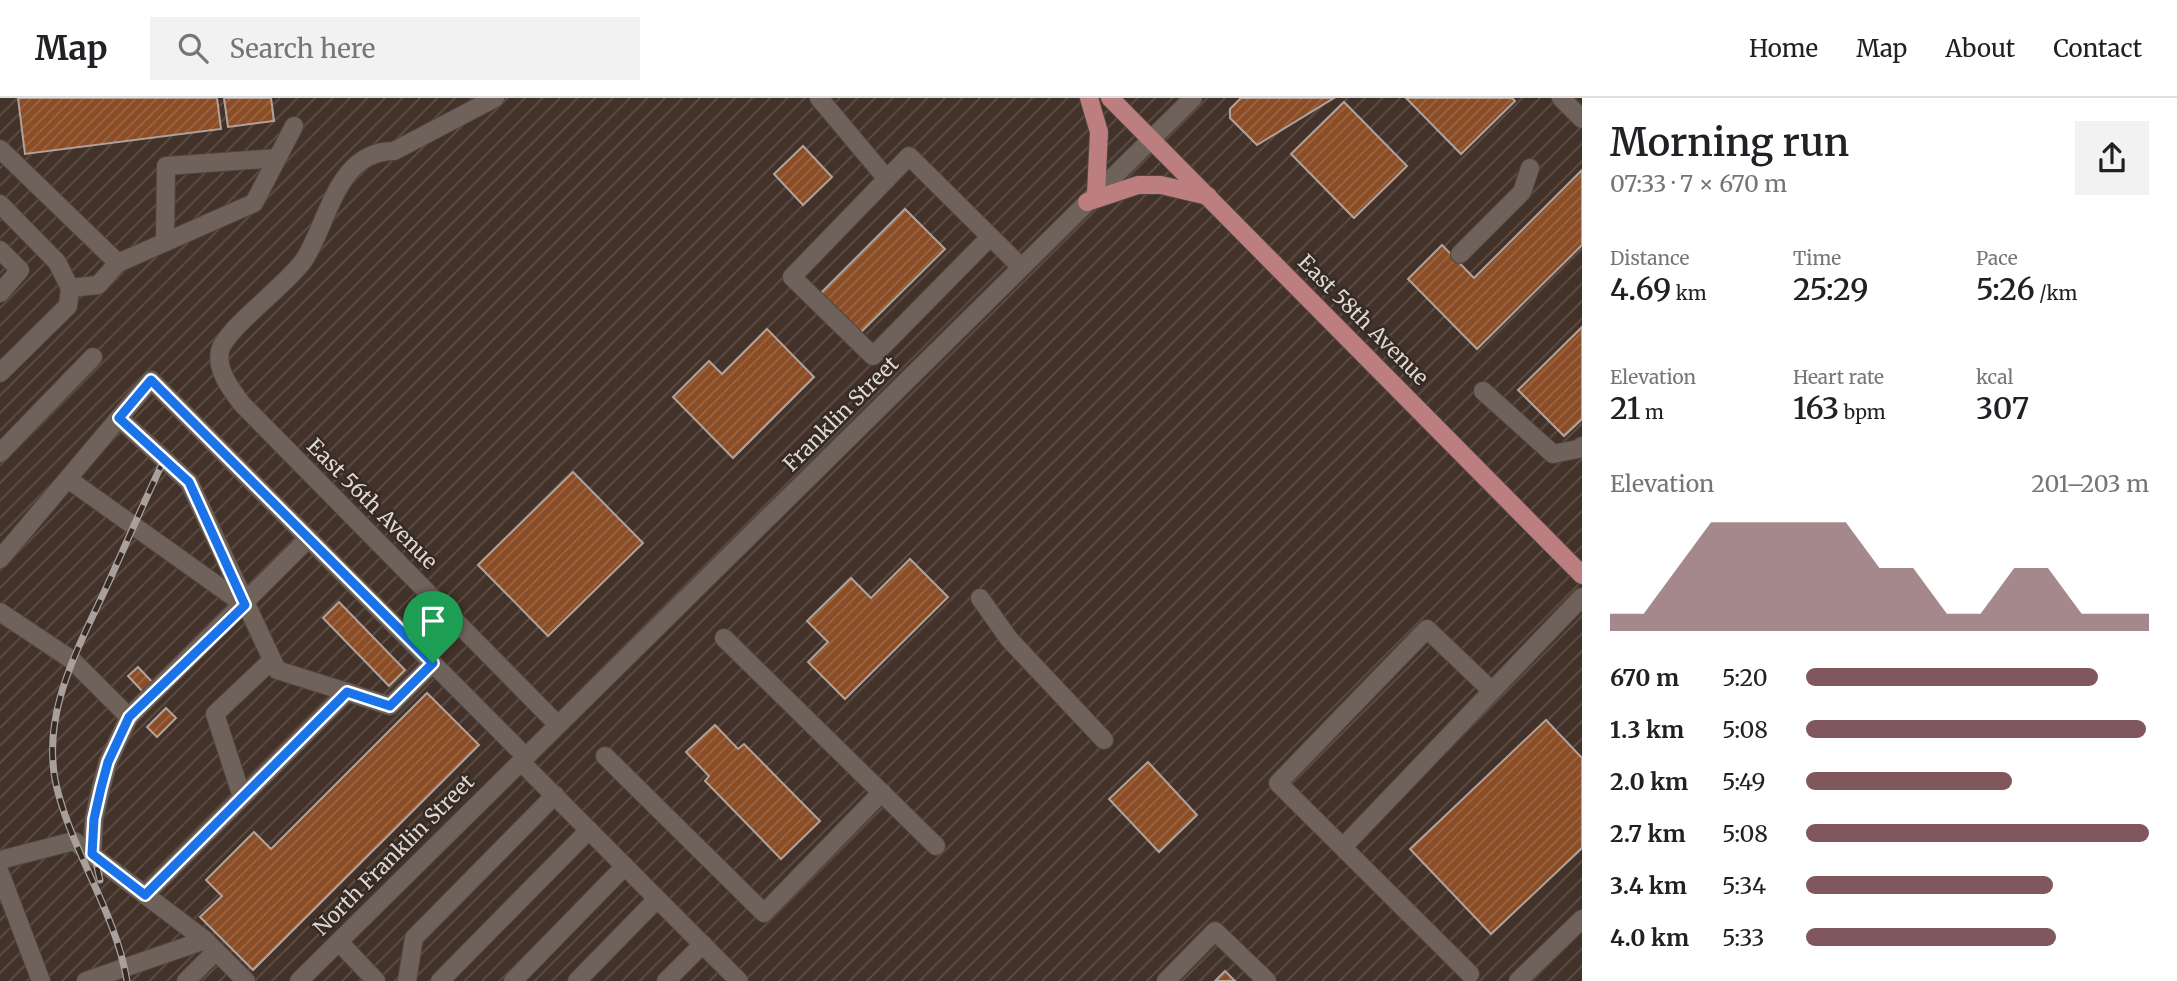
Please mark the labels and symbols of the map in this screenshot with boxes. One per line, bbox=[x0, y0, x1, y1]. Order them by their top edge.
street label: East 58th Avenue bbox=[1292, 249, 1434, 391]
street label: Franklin Street bbox=[777, 350, 904, 477]
street label: East 56th Avenue bbox=[301, 433, 443, 575]
pin bbox=[403, 591, 463, 663]
street label: North Franklin Street bbox=[307, 768, 480, 941]

